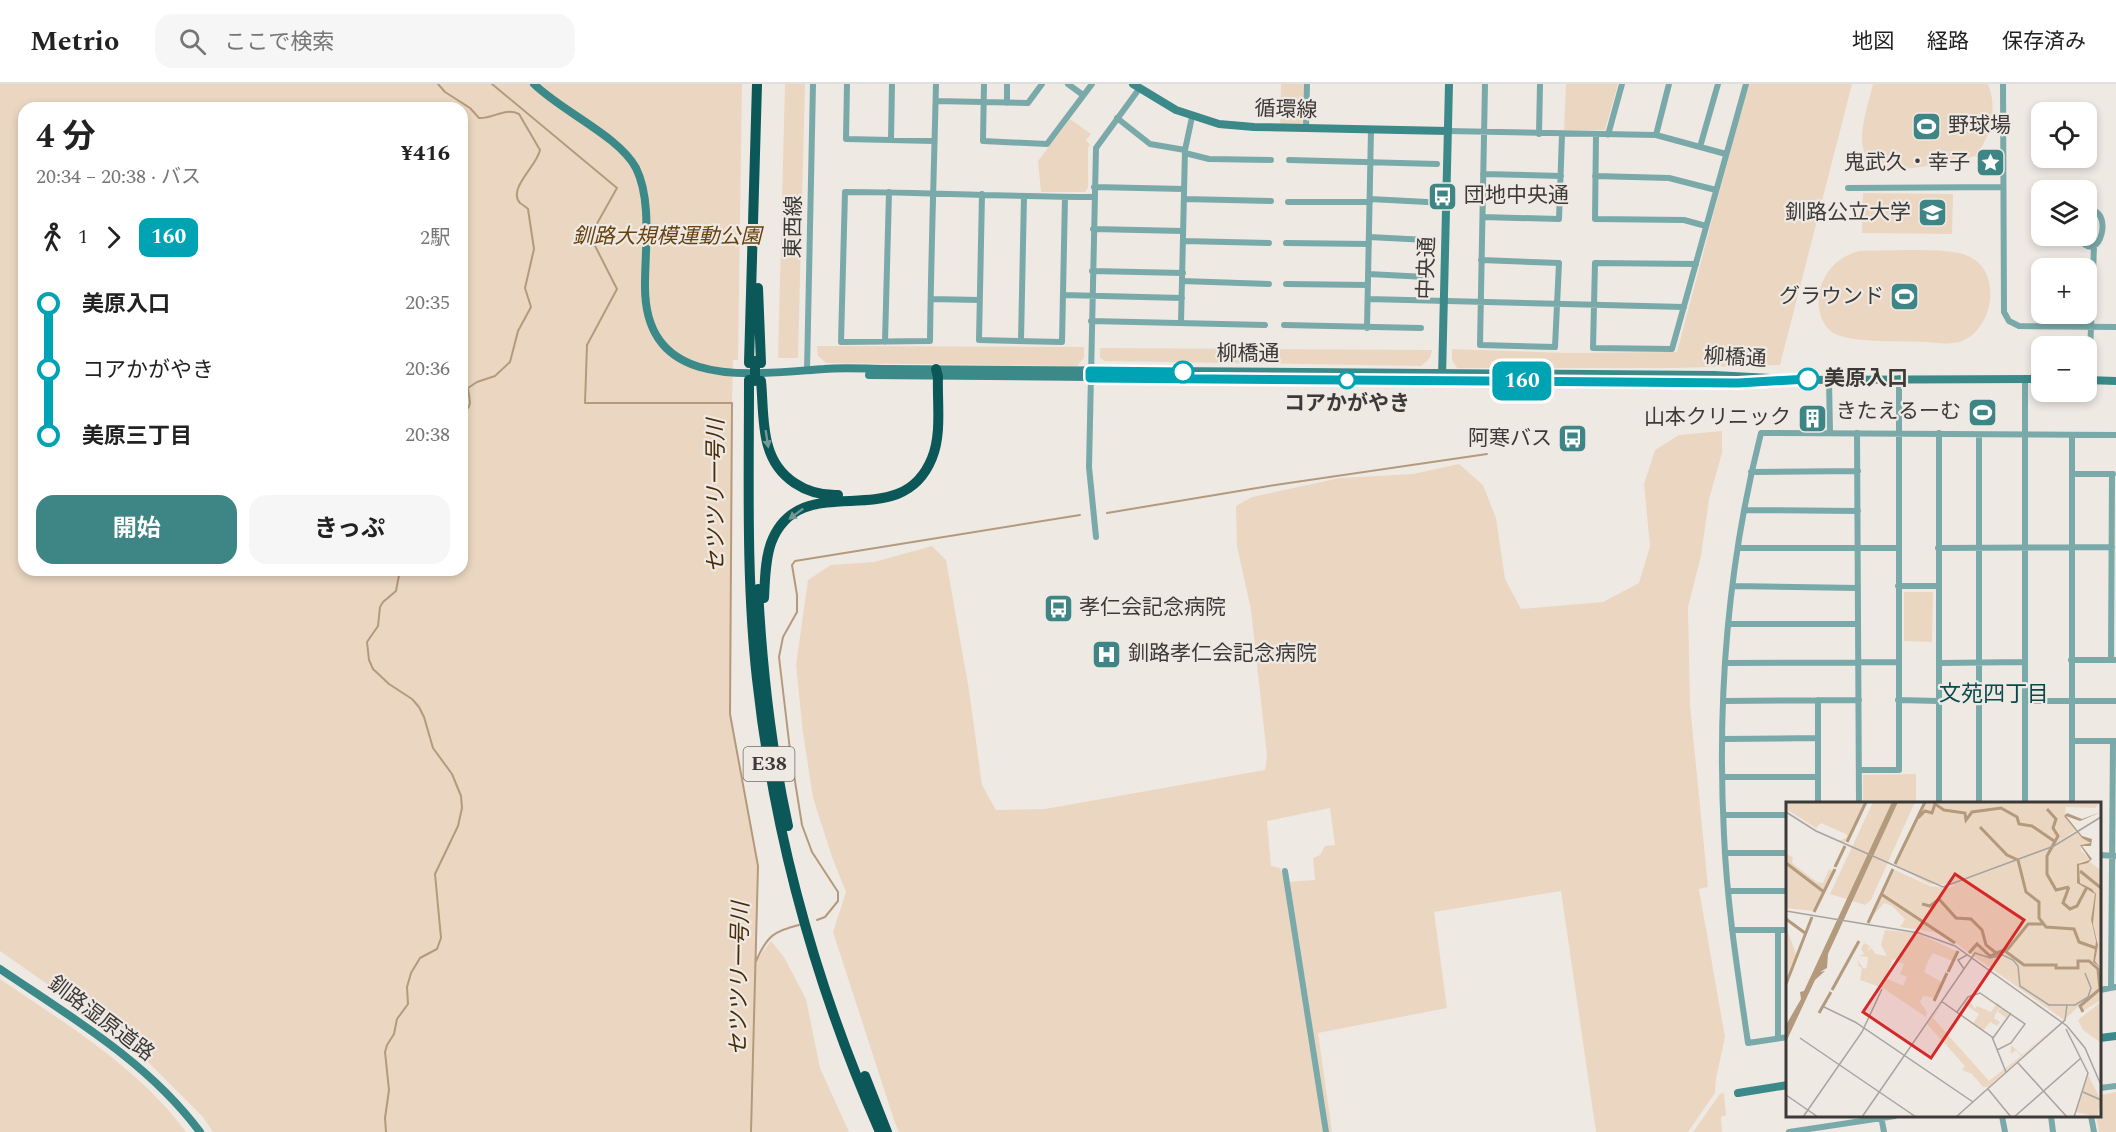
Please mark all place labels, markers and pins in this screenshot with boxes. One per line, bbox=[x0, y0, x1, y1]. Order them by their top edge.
sports icon: 野球場 bbox=[1911, 110, 1943, 142]
place label: 野球場 bbox=[1948, 110, 2011, 142]
place label: 鬼武久・幸子 bbox=[1844, 147, 1970, 179]
place icon: 鬼武久・幸子 bbox=[1975, 147, 2007, 179]
bus stop icon: 団地中央通 bbox=[1427, 180, 1459, 212]
place label: 団地中央通 bbox=[1464, 180, 1569, 212]
place label: 釧路公立大学 bbox=[1785, 197, 1911, 229]
school or university icon: 釧路公立大学 bbox=[1916, 197, 1948, 229]
place label: グラウンド bbox=[1779, 281, 1884, 313]
sports icon: グラウンド bbox=[1889, 281, 1921, 313]
unlabelled marker bbox=[1172, 361, 1194, 383]
place label: 美原入口 bbox=[1824, 363, 1908, 395]
marker: 美原入口 bbox=[1797, 368, 1819, 390]
marker: コアかがやき bbox=[1338, 371, 1356, 389]
place label: コアかがやき bbox=[1284, 388, 1410, 420]
place label: きたえるーむ bbox=[1836, 396, 1961, 428]
sports icon: きたえるーむ bbox=[1966, 396, 1998, 428]
place label: 山本クリニック bbox=[1644, 402, 1791, 434]
building icon: 山本クリニック bbox=[1796, 402, 1828, 434]
place label: 阿寒バス bbox=[1468, 423, 1552, 455]
bus stop icon: 阿寒バス bbox=[1557, 423, 1589, 455]
bus stop icon: 孝仁会記念病院 bbox=[1042, 592, 1074, 624]
place label: 孝仁会記念病院 bbox=[1079, 592, 1226, 624]
hospital icon: 釧路孝仁会記念病院 bbox=[1091, 638, 1123, 670]
place label: 釧路孝仁会記念病院 bbox=[1128, 638, 1317, 670]

